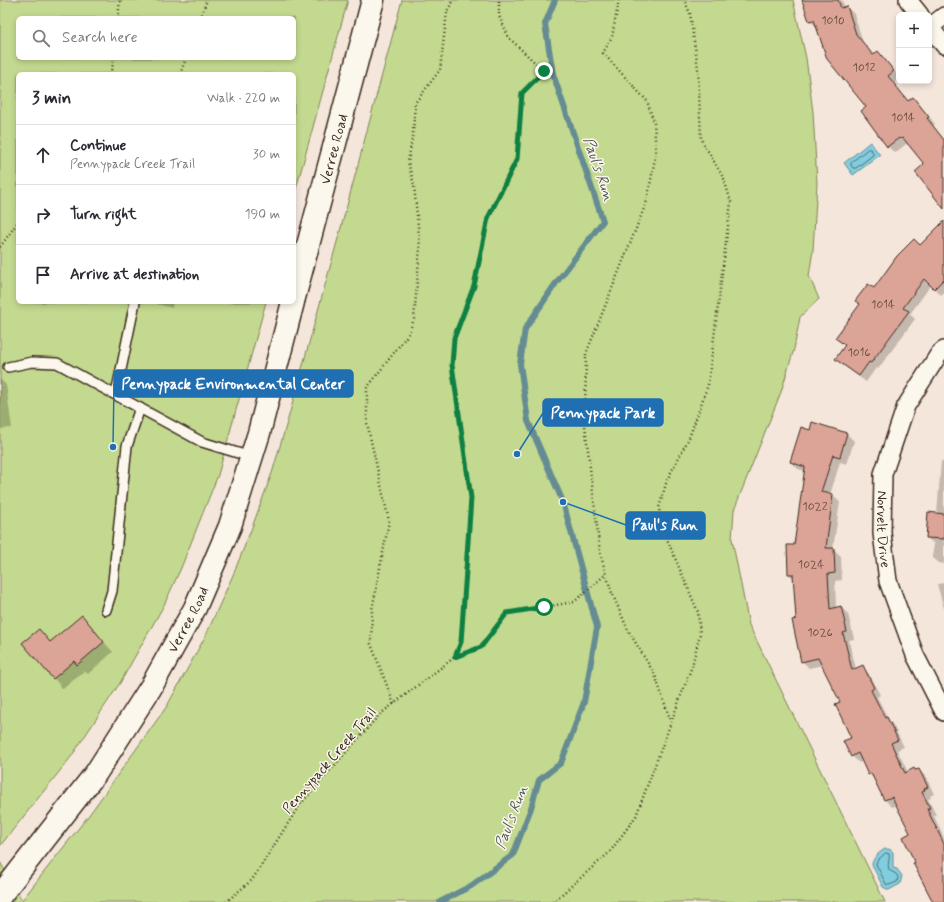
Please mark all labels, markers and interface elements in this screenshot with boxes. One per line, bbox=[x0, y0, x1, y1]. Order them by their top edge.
map controls bbox=[896, 12, 932, 84]
button: + bbox=[896, 12, 932, 48]
house number: 1010 bbox=[821, 13, 845, 29]
search box bbox=[16, 16, 296, 60]
icon: search bbox=[30, 27, 52, 49]
text: Search here bbox=[62, 28, 138, 48]
button: − bbox=[896, 48, 932, 84]
house number: 1012 bbox=[853, 60, 876, 76]
route end bbox=[535, 62, 553, 80]
text: 3 min bbox=[32, 87, 71, 109]
text: Walk · 220 m bbox=[207, 90, 280, 107]
house number: 1014 bbox=[891, 110, 915, 126]
street label: Verree Road bbox=[316, 112, 352, 187]
water label: Paul's Run bbox=[578, 135, 618, 204]
text: Continue bbox=[70, 136, 126, 156]
icon: ahead bbox=[32, 144, 54, 166]
text: 30 m bbox=[253, 146, 280, 163]
text: Pennypack Creek Trail bbox=[70, 156, 195, 173]
icon: right bbox=[32, 204, 54, 226]
text: Turn right bbox=[70, 205, 137, 225]
text: 190 m bbox=[245, 206, 280, 223]
icon: arrive bbox=[32, 264, 54, 286]
text: Arrive at destination bbox=[70, 265, 199, 285]
house number: 1014 bbox=[871, 297, 895, 313]
house number: 1016 bbox=[847, 345, 871, 361]
callout: Pennypack Environmental Center bbox=[114, 370, 353, 397]
text: Pennypack Environmental Center bbox=[121, 375, 346, 395]
callout: Pennypack Park bbox=[543, 399, 663, 426]
text: Pennypack Park bbox=[551, 404, 656, 424]
street label: Norvelt Drive bbox=[872, 490, 894, 569]
house number: 1022 bbox=[802, 499, 828, 515]
callout: Paul's Run bbox=[626, 512, 705, 539]
text: Paul's Run bbox=[632, 516, 698, 536]
house number: 1024 bbox=[798, 557, 824, 573]
street label: Verree Road bbox=[164, 584, 213, 656]
route start bbox=[535, 598, 553, 616]
house number: 1026 bbox=[807, 625, 833, 641]
street label: Pennypack Creek Trail bbox=[279, 704, 381, 817]
water label: Paul's Run bbox=[491, 783, 533, 852]

